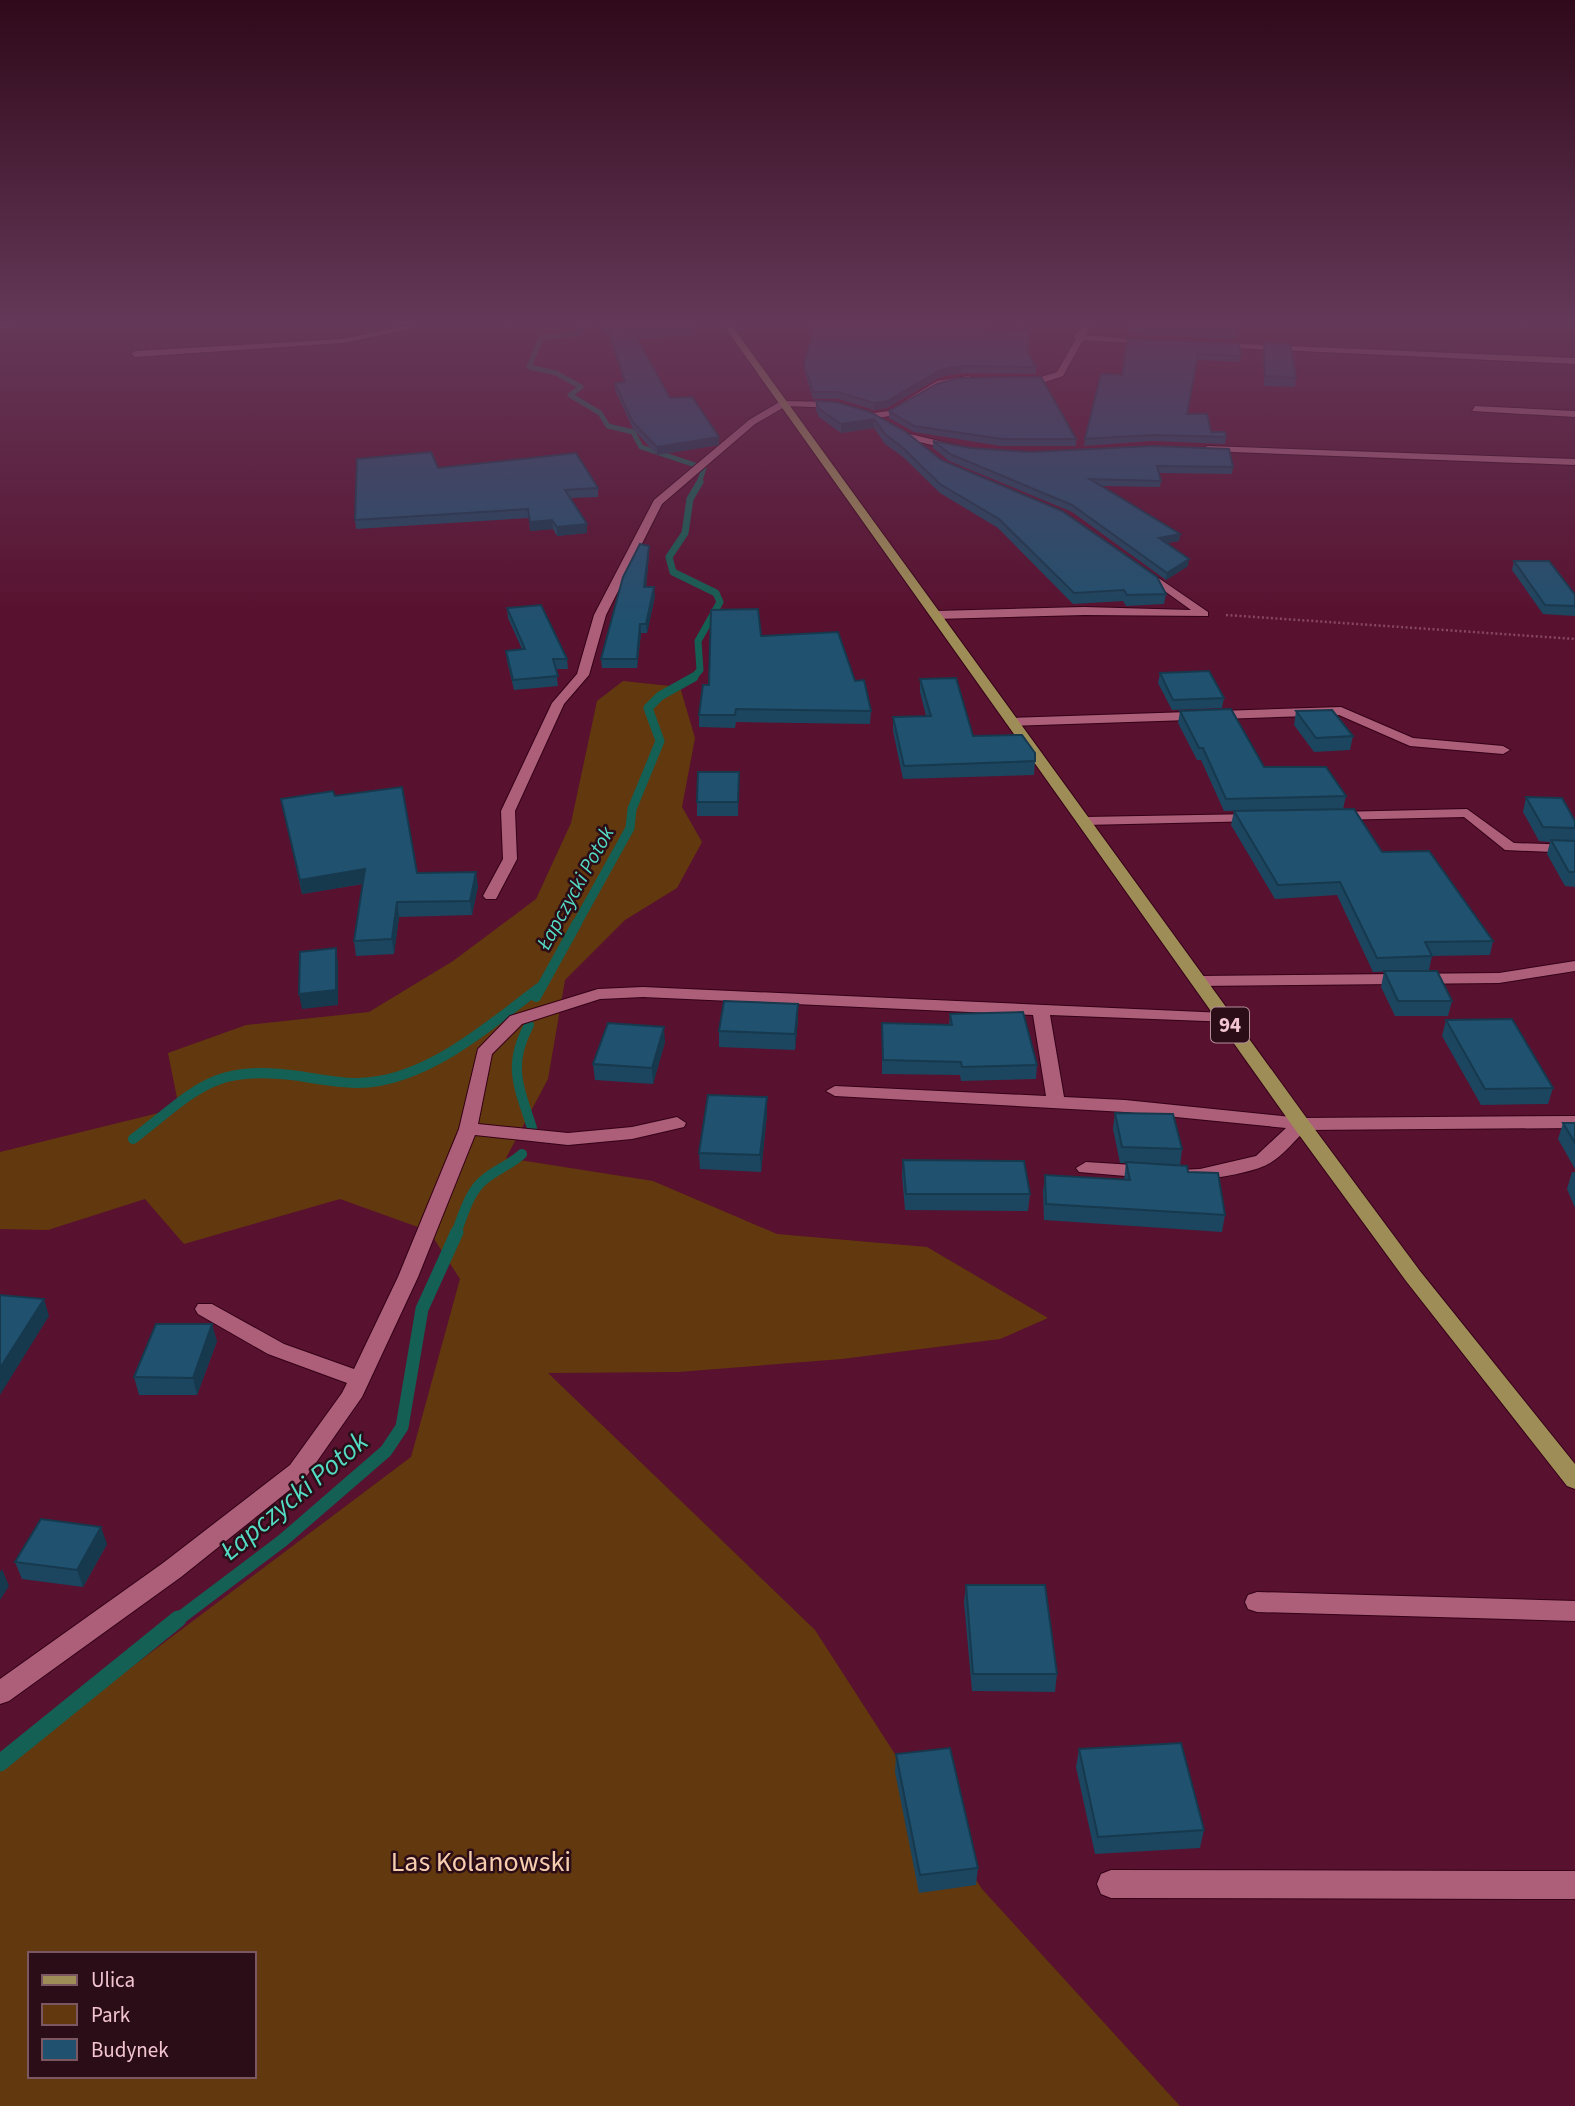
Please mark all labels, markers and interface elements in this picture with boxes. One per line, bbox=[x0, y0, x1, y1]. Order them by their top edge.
water label: Łapczycki Potok bbox=[528, 820, 622, 956]
road number: 94 bbox=[1211, 1007, 1249, 1042]
water label: Łapczycki Potok bbox=[210, 1422, 377, 1571]
park label: Las Kolanowski bbox=[391, 1842, 571, 1882]
legend bbox=[28, 1952, 256, 2078]
text: Ulica bbox=[91, 1965, 135, 1995]
text: Park bbox=[91, 2000, 131, 2030]
text: Budynek bbox=[91, 2035, 169, 2065]

